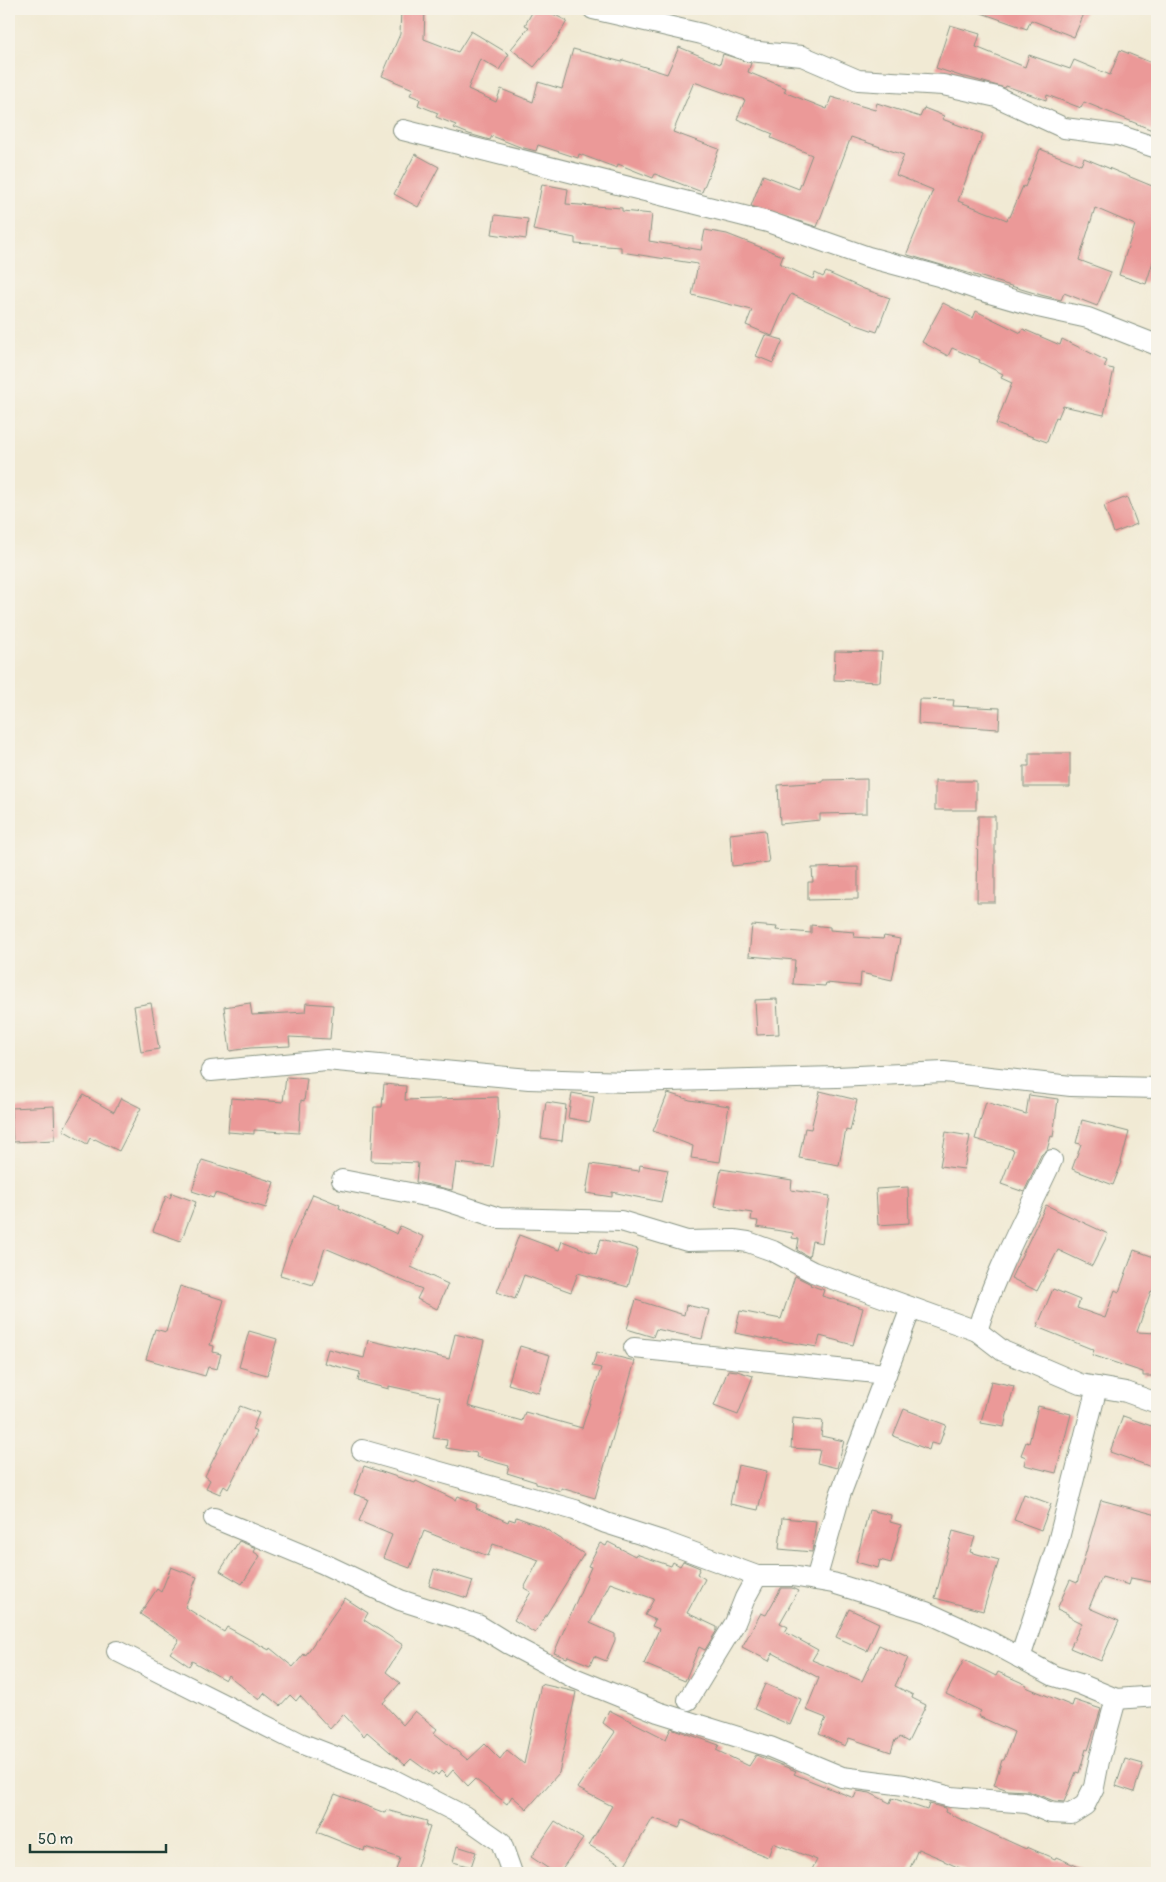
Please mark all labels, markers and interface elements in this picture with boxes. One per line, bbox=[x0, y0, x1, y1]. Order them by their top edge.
scale bar bbox=[30, 1822, 166, 1854]
text: 50 m bbox=[38, 1830, 73, 1849]

